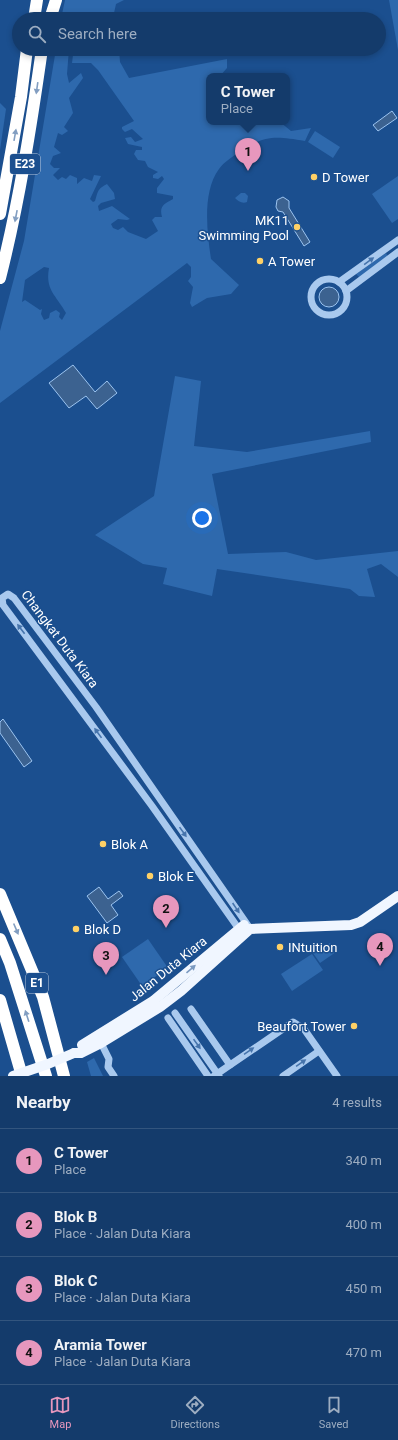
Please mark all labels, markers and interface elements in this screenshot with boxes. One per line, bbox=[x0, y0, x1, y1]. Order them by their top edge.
search box bbox=[12, 12, 386, 56]
icon: search bbox=[26, 23, 48, 45]
text: Search here bbox=[58, 25, 137, 43]
popup bbox=[206, 73, 290, 125]
one-way arrow bbox=[34, 82, 40, 94]
text: C Tower bbox=[221, 83, 275, 101]
text: Place bbox=[221, 101, 253, 116]
one-way arrow bbox=[12, 129, 18, 141]
pin: 1 bbox=[235, 138, 261, 171]
road number: E23 bbox=[10, 154, 40, 174]
place label: D Tower bbox=[322, 170, 370, 185]
marker: D Tower bbox=[309, 172, 319, 182]
one-way arrow bbox=[12, 210, 18, 222]
place label: MK11 Swimming Pool bbox=[199, 213, 289, 243]
marker: MK11 Swimming Pool bbox=[292, 222, 302, 232]
place label: A Tower bbox=[268, 254, 316, 269]
marker: A Tower bbox=[255, 256, 265, 266]
one-way arrow bbox=[363, 257, 374, 265]
your location bbox=[192, 508, 212, 528]
street label: Changkat Duta Kiara bbox=[18, 587, 102, 691]
one-way arrow bbox=[16, 623, 25, 634]
one-way arrow bbox=[94, 728, 102, 738]
one-way arrow bbox=[179, 826, 188, 837]
place label: Blok A bbox=[111, 837, 148, 852]
marker: Blok A bbox=[98, 839, 108, 849]
place label: Blok E bbox=[158, 869, 194, 884]
marker: Blok E bbox=[145, 871, 155, 881]
pin: 2 bbox=[153, 895, 179, 928]
one-way arrow bbox=[232, 902, 240, 913]
place label: Blok D bbox=[84, 922, 121, 937]
one-way arrow bbox=[13, 924, 19, 936]
marker: Blok D bbox=[71, 924, 81, 934]
street label: Jalan Duta Kiara bbox=[126, 933, 210, 1005]
pin: 4 bbox=[367, 933, 393, 966]
place label: INtuition bbox=[288, 940, 337, 955]
pin: 3 bbox=[93, 942, 119, 975]
marker: INtuition bbox=[275, 942, 285, 952]
one-way arrow bbox=[187, 965, 196, 974]
road number: E1 bbox=[26, 973, 48, 993]
one-way arrow bbox=[24, 1009, 30, 1021]
place label: Beaufort Tower bbox=[257, 1019, 347, 1034]
marker: Beaufort Tower bbox=[349, 1021, 359, 1031]
one-way arrow bbox=[193, 1039, 201, 1050]
one-way arrow bbox=[244, 1047, 255, 1055]
one-way arrow bbox=[296, 1059, 306, 1067]
text: Nearby bbox=[16, 1092, 71, 1112]
text: 4 results bbox=[332, 1095, 382, 1110]
text: C Tower bbox=[54, 1144, 108, 1162]
text: 1 bbox=[25, 1153, 33, 1168]
text: 340 m bbox=[345, 1153, 382, 1168]
text: Place bbox=[54, 1162, 86, 1177]
text: Blok B bbox=[54, 1208, 97, 1226]
text: 2 bbox=[25, 1217, 33, 1232]
text: 400 m bbox=[345, 1217, 382, 1232]
text: Place · Jalan Duta Kiara bbox=[54, 1226, 191, 1241]
text: Blok C bbox=[54, 1272, 98, 1290]
text: 3 bbox=[25, 1281, 33, 1296]
text: 450 m bbox=[345, 1281, 382, 1296]
text: Place · Jalan Duta Kiara bbox=[54, 1290, 191, 1305]
text: Aramia Tower bbox=[54, 1336, 147, 1354]
text: 4 bbox=[25, 1345, 33, 1360]
text: 470 m bbox=[345, 1345, 382, 1360]
text: Place · Jalan Duta Kiara bbox=[54, 1354, 191, 1369]
tab: Map bbox=[49, 1394, 71, 1431]
tab: Directions bbox=[170, 1394, 220, 1431]
tab: Saved bbox=[319, 1394, 349, 1431]

